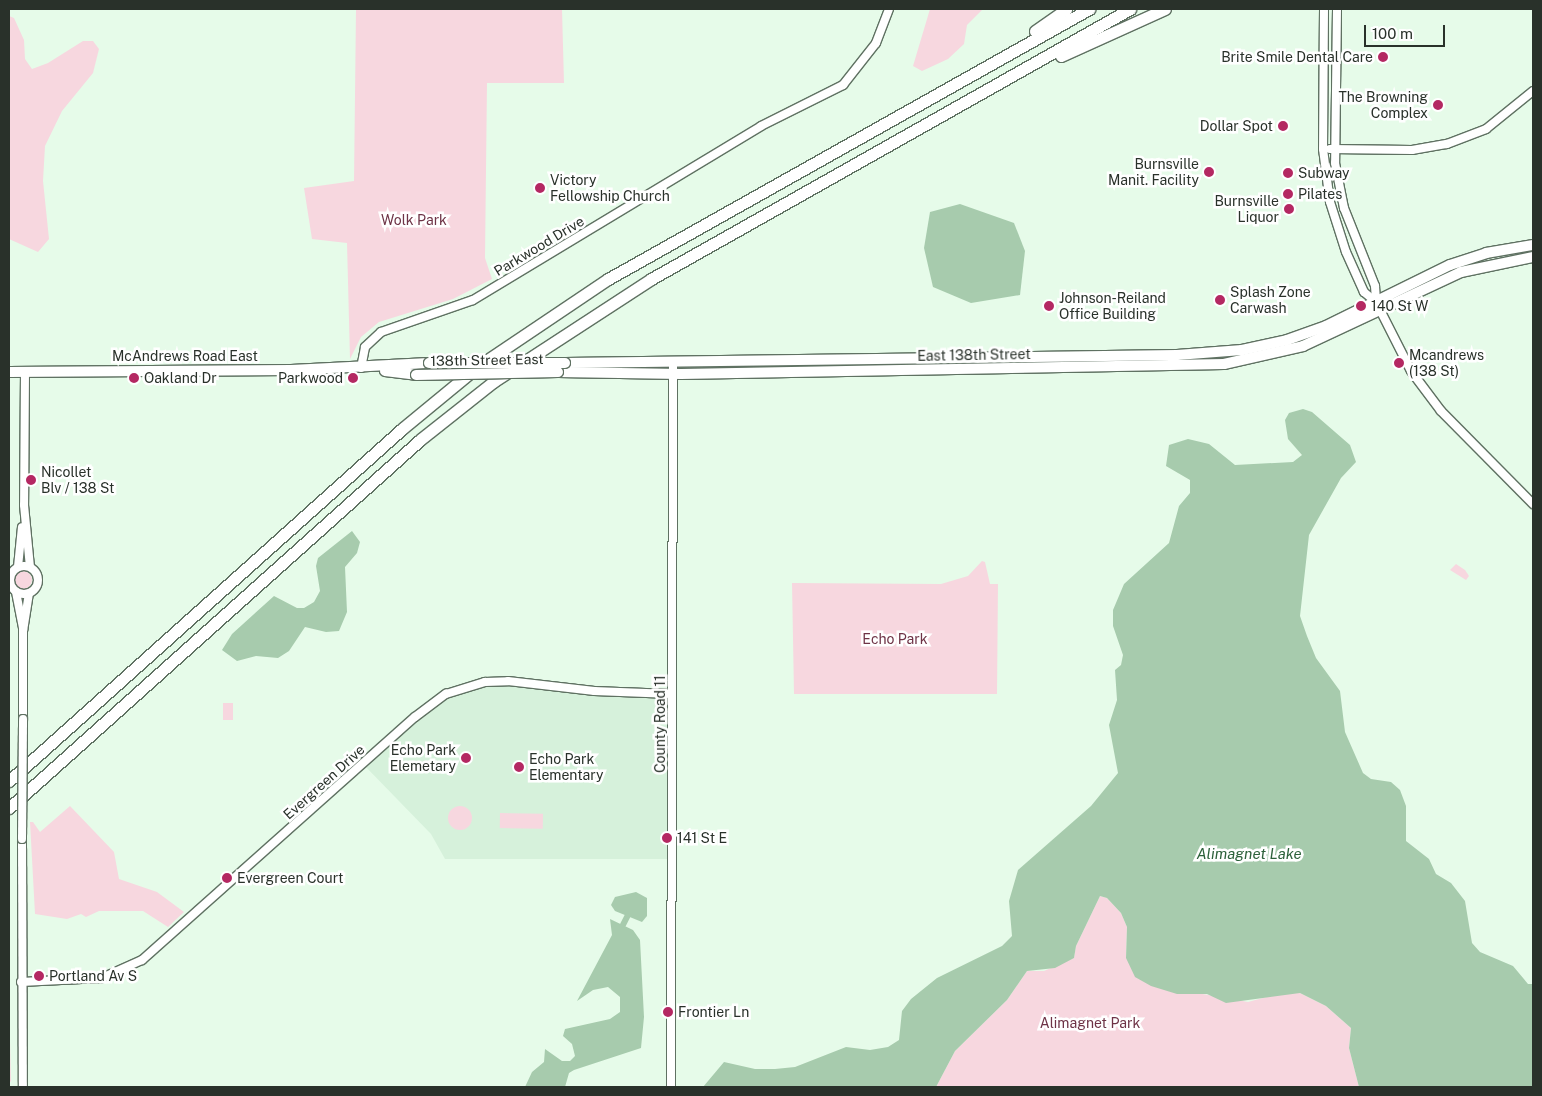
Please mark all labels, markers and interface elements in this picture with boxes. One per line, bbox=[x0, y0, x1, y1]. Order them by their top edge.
scale bar bbox=[1367, 15, 1448, 47]
text: 100 m bbox=[1372, 25, 1413, 42]
place label: Brite Smile Dental Care bbox=[1221, 49, 1373, 65]
marker: Brite Smile Dental Care bbox=[1377, 51, 1389, 63]
place label: The Browning Complex bbox=[1338, 89, 1428, 121]
marker: The Browning Complex bbox=[1432, 99, 1444, 111]
place label: Dollar Spot bbox=[1200, 118, 1273, 134]
marker: Dollar Spot bbox=[1277, 120, 1289, 132]
place label: Burnsville Manit. Facility bbox=[1108, 156, 1199, 188]
place label: Subway bbox=[1298, 165, 1350, 181]
marker: Burnsville Manit. Facility bbox=[1203, 166, 1215, 178]
marker: Subway bbox=[1282, 167, 1294, 179]
place label: Victory Fellowship Church bbox=[550, 172, 670, 204]
marker: Victory Fellowship Church bbox=[534, 182, 546, 194]
place label: Pilates bbox=[1298, 186, 1342, 202]
marker: Pilates bbox=[1282, 188, 1294, 200]
place label: Burnsville Liquor bbox=[1214, 193, 1279, 226]
marker: Burnsville Liquor bbox=[1283, 203, 1295, 215]
park label: Wolk Park bbox=[381, 212, 447, 228]
street label: Parkwood Drive bbox=[491, 213, 587, 279]
place label: Splash Zone Carwash bbox=[1230, 284, 1311, 316]
place label: Johnson-Reiland Office Building bbox=[1059, 290, 1166, 322]
marker: Splash Zone Carwash bbox=[1214, 294, 1226, 306]
place label: 140 St W bbox=[1371, 298, 1429, 314]
marker: Johnson-Reiland Office Building bbox=[1043, 300, 1055, 312]
marker: 140 St W bbox=[1355, 300, 1367, 312]
street label: East 138th Street bbox=[917, 346, 1031, 364]
place label: Mcandrews (138 St) bbox=[1409, 347, 1484, 380]
street label: McAndrews Road East bbox=[112, 348, 258, 364]
street label: 138th Street East bbox=[430, 351, 544, 369]
marker: Mcandrews (138 St) bbox=[1393, 357, 1405, 369]
place label: Oakland Dr bbox=[144, 370, 217, 386]
place label: Parkwood bbox=[278, 370, 343, 386]
marker: Oakland Dr bbox=[128, 372, 140, 384]
marker: Parkwood bbox=[347, 372, 359, 384]
place label: Nicollet Blv / 138 St bbox=[41, 464, 115, 497]
marker: Nicollet Blv / 138 St bbox=[25, 474, 37, 486]
park label: Echo Park bbox=[862, 631, 928, 647]
street label: County Road 11 bbox=[652, 675, 668, 773]
street label: Evergreen Drive bbox=[280, 741, 368, 823]
place label: Echo Park Elemetary bbox=[390, 742, 456, 774]
place label: Echo Park Elementary bbox=[529, 751, 603, 784]
marker: Echo Park Elemetary bbox=[460, 752, 472, 764]
marker: Echo Park Elementary bbox=[513, 761, 525, 773]
place label: 141 St E bbox=[677, 830, 727, 846]
marker: 141 St E bbox=[661, 832, 673, 844]
water label: Alimagnet Lake bbox=[1196, 845, 1302, 863]
place label: Evergreen Court bbox=[237, 870, 343, 886]
marker: Evergreen Court bbox=[221, 872, 233, 884]
place label: Portland Av S bbox=[49, 968, 137, 984]
marker: Portland Av S bbox=[33, 970, 45, 982]
place label: Frontier Ln bbox=[678, 1004, 749, 1020]
marker: Frontier Ln bbox=[662, 1006, 674, 1018]
park label: Alimagnet Park bbox=[1040, 1015, 1140, 1031]

